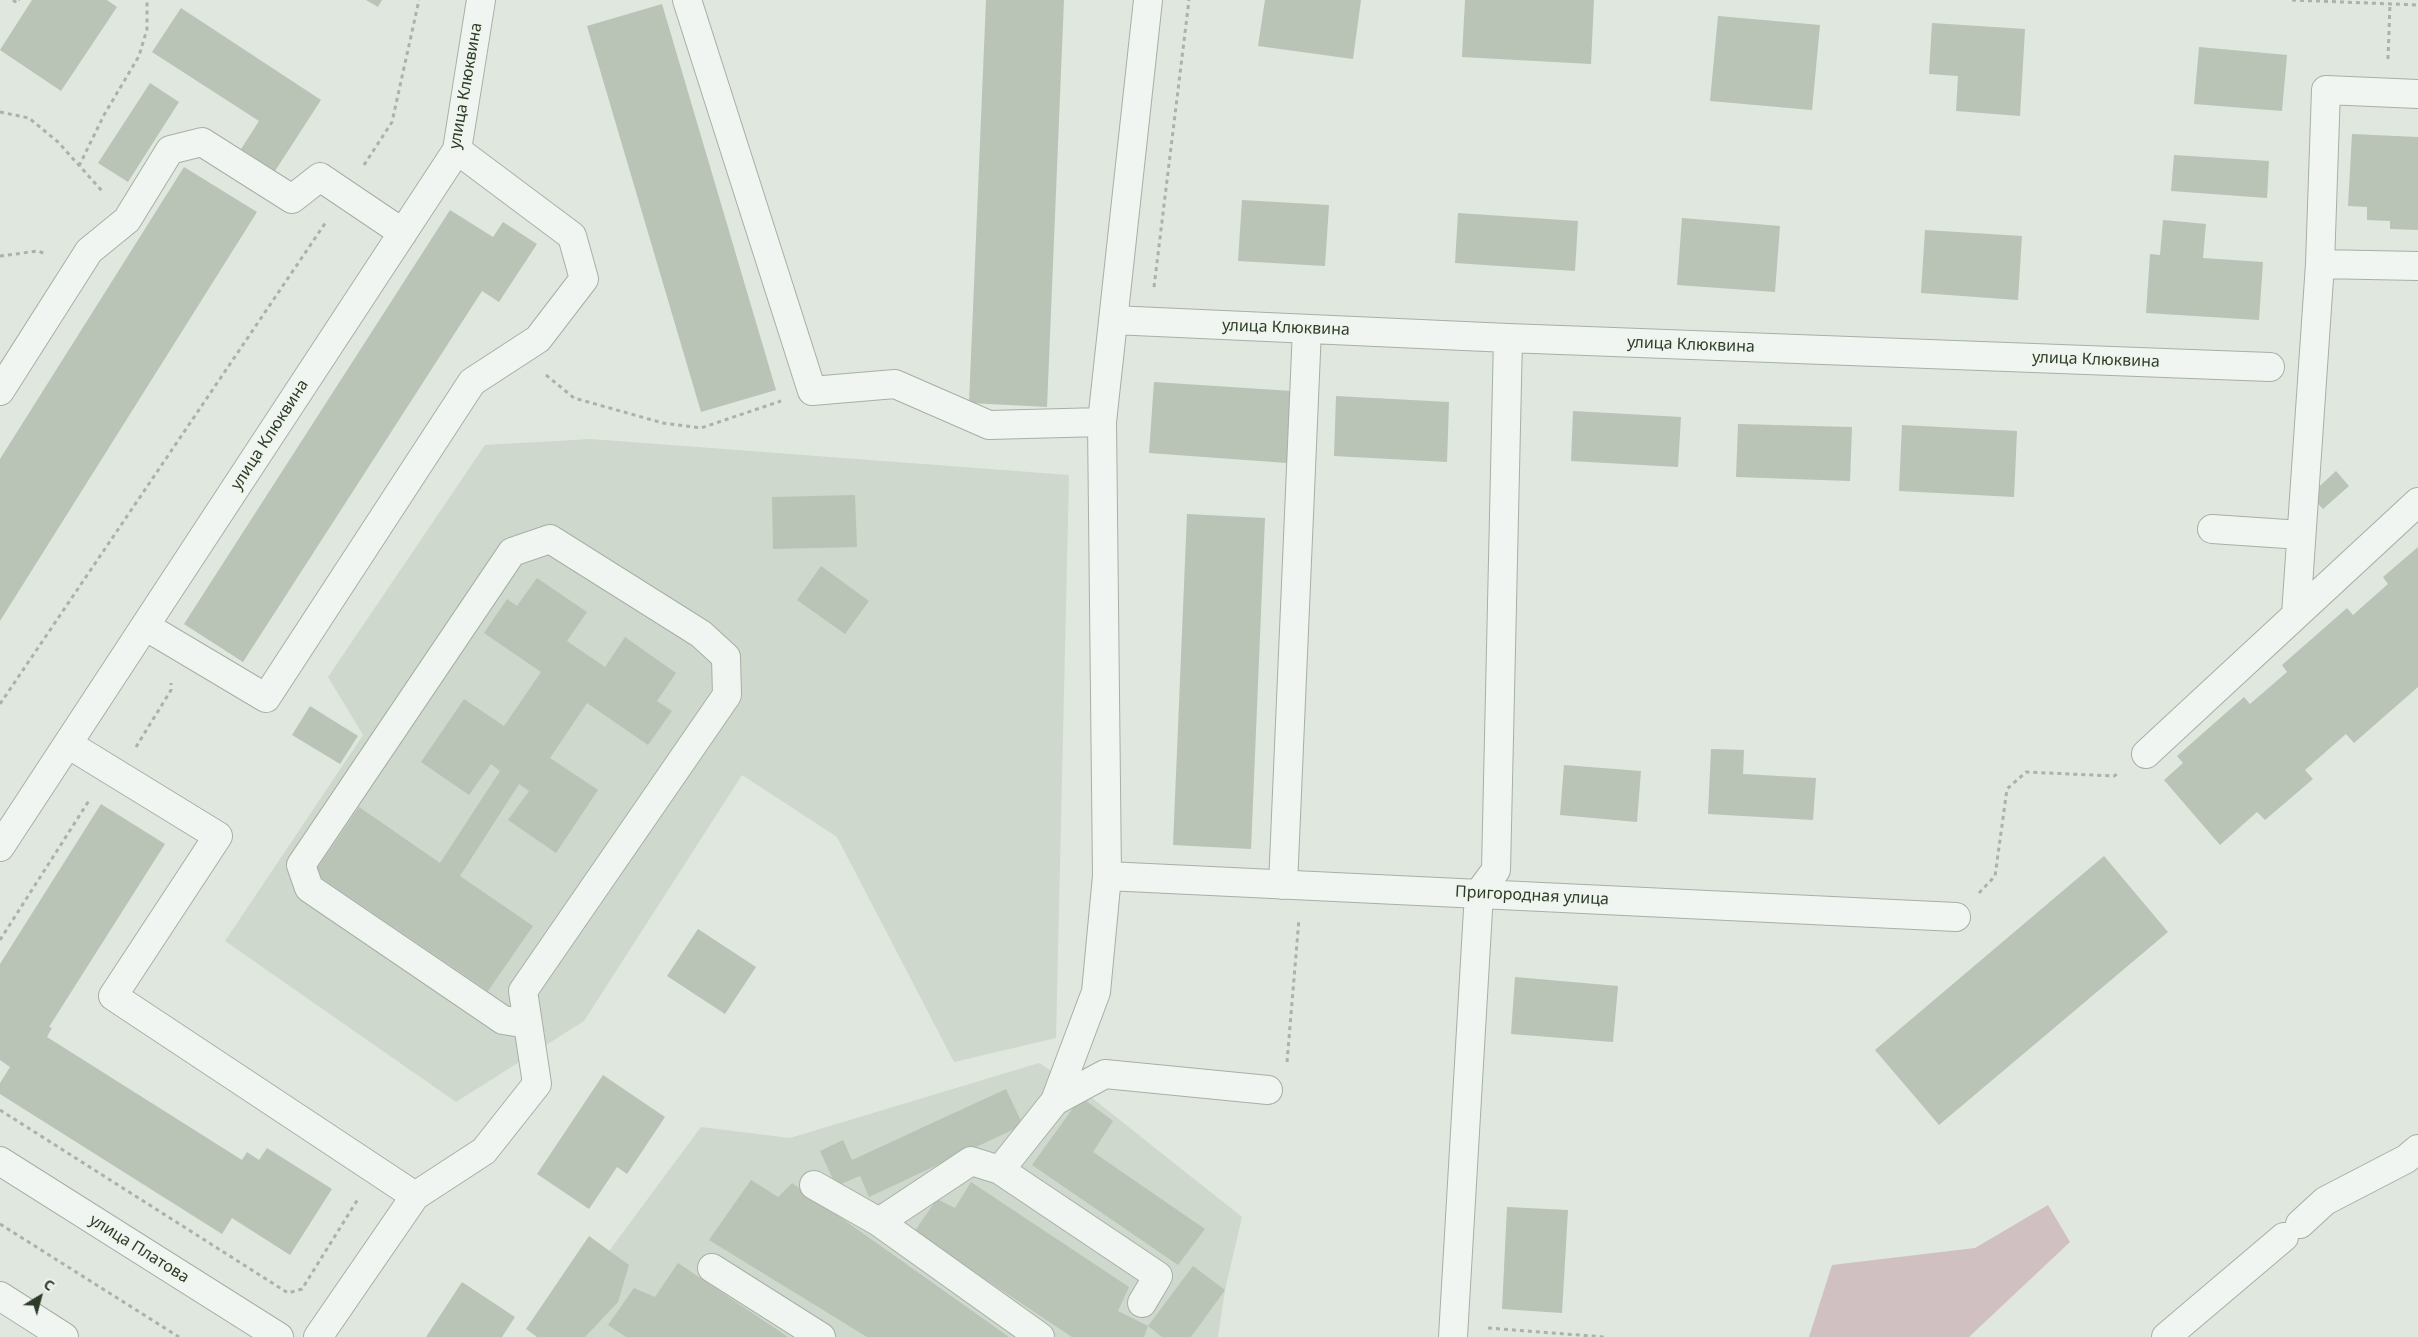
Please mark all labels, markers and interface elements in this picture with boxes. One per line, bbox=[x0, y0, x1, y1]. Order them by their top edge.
street label: улица Клюквина bbox=[445, 21, 487, 151]
street label: улица Клюквина bbox=[1222, 316, 1350, 340]
street label: улица Клюквина bbox=[1627, 333, 1755, 357]
street label: улица Клюквина bbox=[2032, 348, 2160, 372]
street label: улица Клюквина bbox=[227, 376, 313, 494]
street label: Пригородная улица bbox=[1455, 882, 1609, 910]
street label: улица Платова bbox=[86, 1211, 192, 1287]
north arrow bbox=[15, 1272, 65, 1322]
text: С bbox=[40, 1274, 59, 1295]

